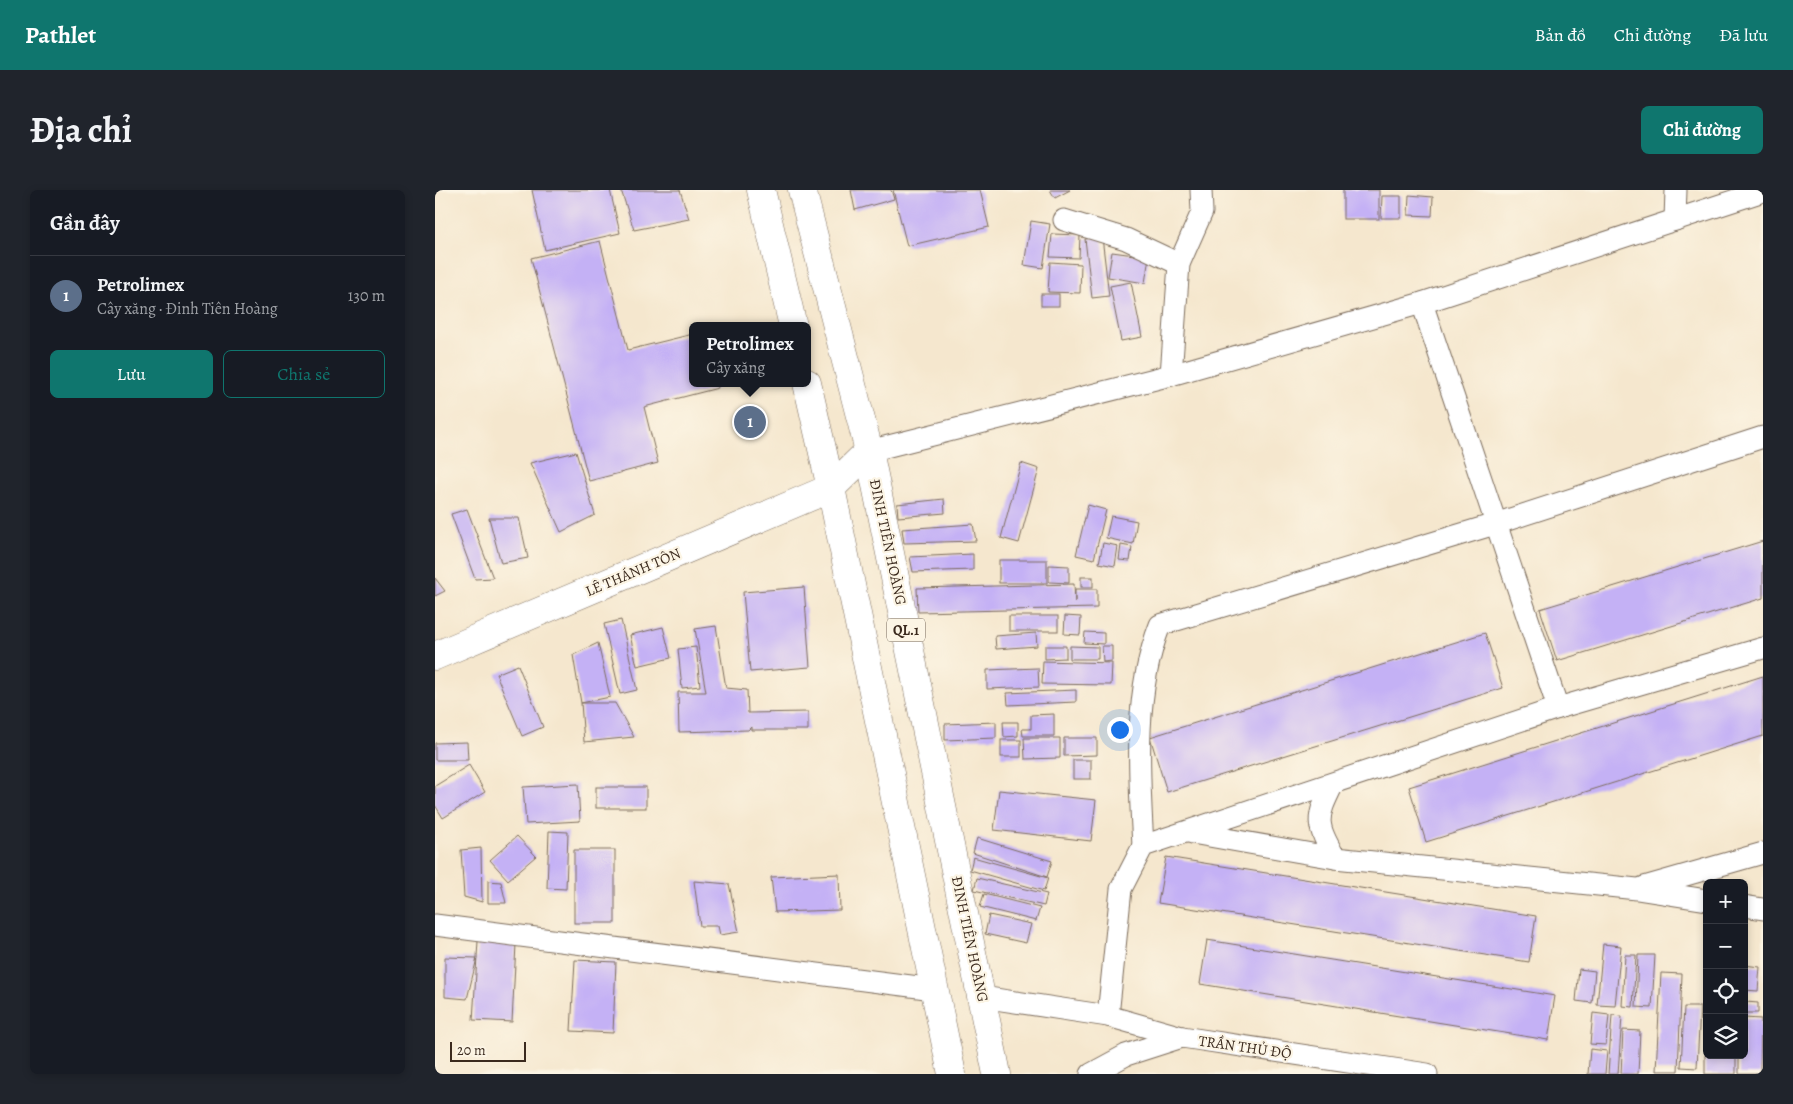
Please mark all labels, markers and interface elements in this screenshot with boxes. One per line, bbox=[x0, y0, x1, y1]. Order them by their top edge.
text: Pathlet bbox=[25, 19, 96, 51]
text: Bản đồ bbox=[1535, 23, 1586, 47]
text: Chỉ đường bbox=[1614, 23, 1691, 47]
text: Đã lưu bbox=[1719, 23, 1768, 47]
text: Địa chỉ bbox=[30, 106, 132, 154]
button: Chỉ đường bbox=[1641, 106, 1763, 154]
text: Gần đây bbox=[50, 209, 120, 237]
text: Petrolimex bbox=[97, 272, 184, 298]
text: 1 bbox=[63, 285, 69, 307]
text: 130 m bbox=[348, 285, 385, 307]
text: Cây xăng · Đinh Tiên Hoàng bbox=[97, 298, 278, 320]
popup bbox=[689, 322, 811, 387]
text: Petrolimex bbox=[706, 331, 794, 357]
button: Lưu bbox=[50, 350, 213, 398]
button: Chia sẻ bbox=[223, 350, 385, 398]
text: Cây xăng bbox=[706, 357, 765, 379]
pin: 1 bbox=[734, 403, 766, 441]
street label: ĐINH TIÊN HOÀNG bbox=[865, 477, 911, 607]
street label: LÊ THÁNH TÔN bbox=[582, 543, 684, 601]
road number: QL.1 bbox=[887, 618, 925, 642]
your location bbox=[1107, 717, 1133, 743]
street label: ĐINH TIÊN HOÀNG bbox=[947, 874, 993, 1004]
map controls bbox=[1703, 879, 1748, 1059]
button: + bbox=[1703, 879, 1748, 924]
button: − bbox=[1703, 924, 1748, 969]
button: locate bbox=[1703, 969, 1748, 1014]
button: layers bbox=[1703, 1014, 1748, 1059]
street label: TRẦN THỦ ĐỘ bbox=[1197, 1031, 1293, 1063]
scale bar bbox=[450, 1039, 526, 1062]
text: 20 m bbox=[457, 1041, 486, 1060]

